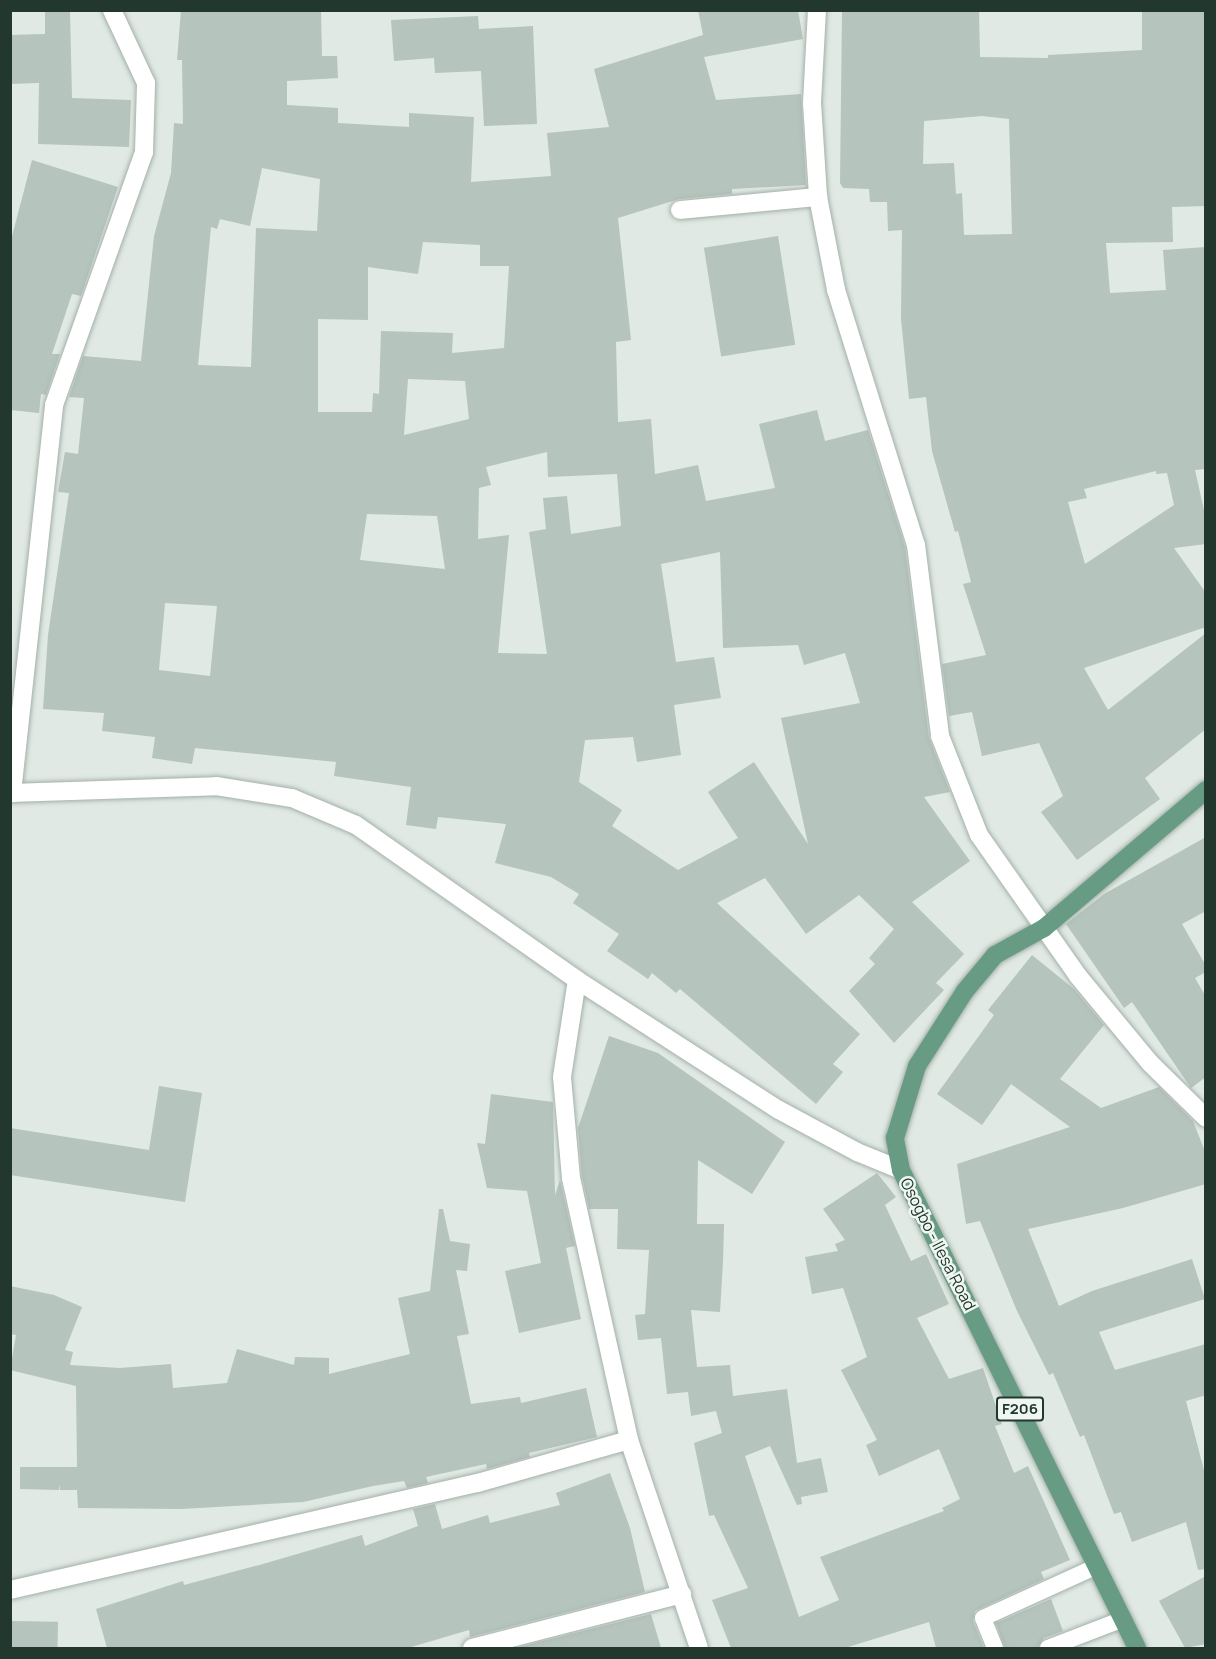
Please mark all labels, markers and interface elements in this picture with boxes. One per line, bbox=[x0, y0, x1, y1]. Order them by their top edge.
street label: Osogbo - Ilesa Road bbox=[896, 1175, 980, 1313]
road number: F206 bbox=[996, 1397, 1044, 1421]

